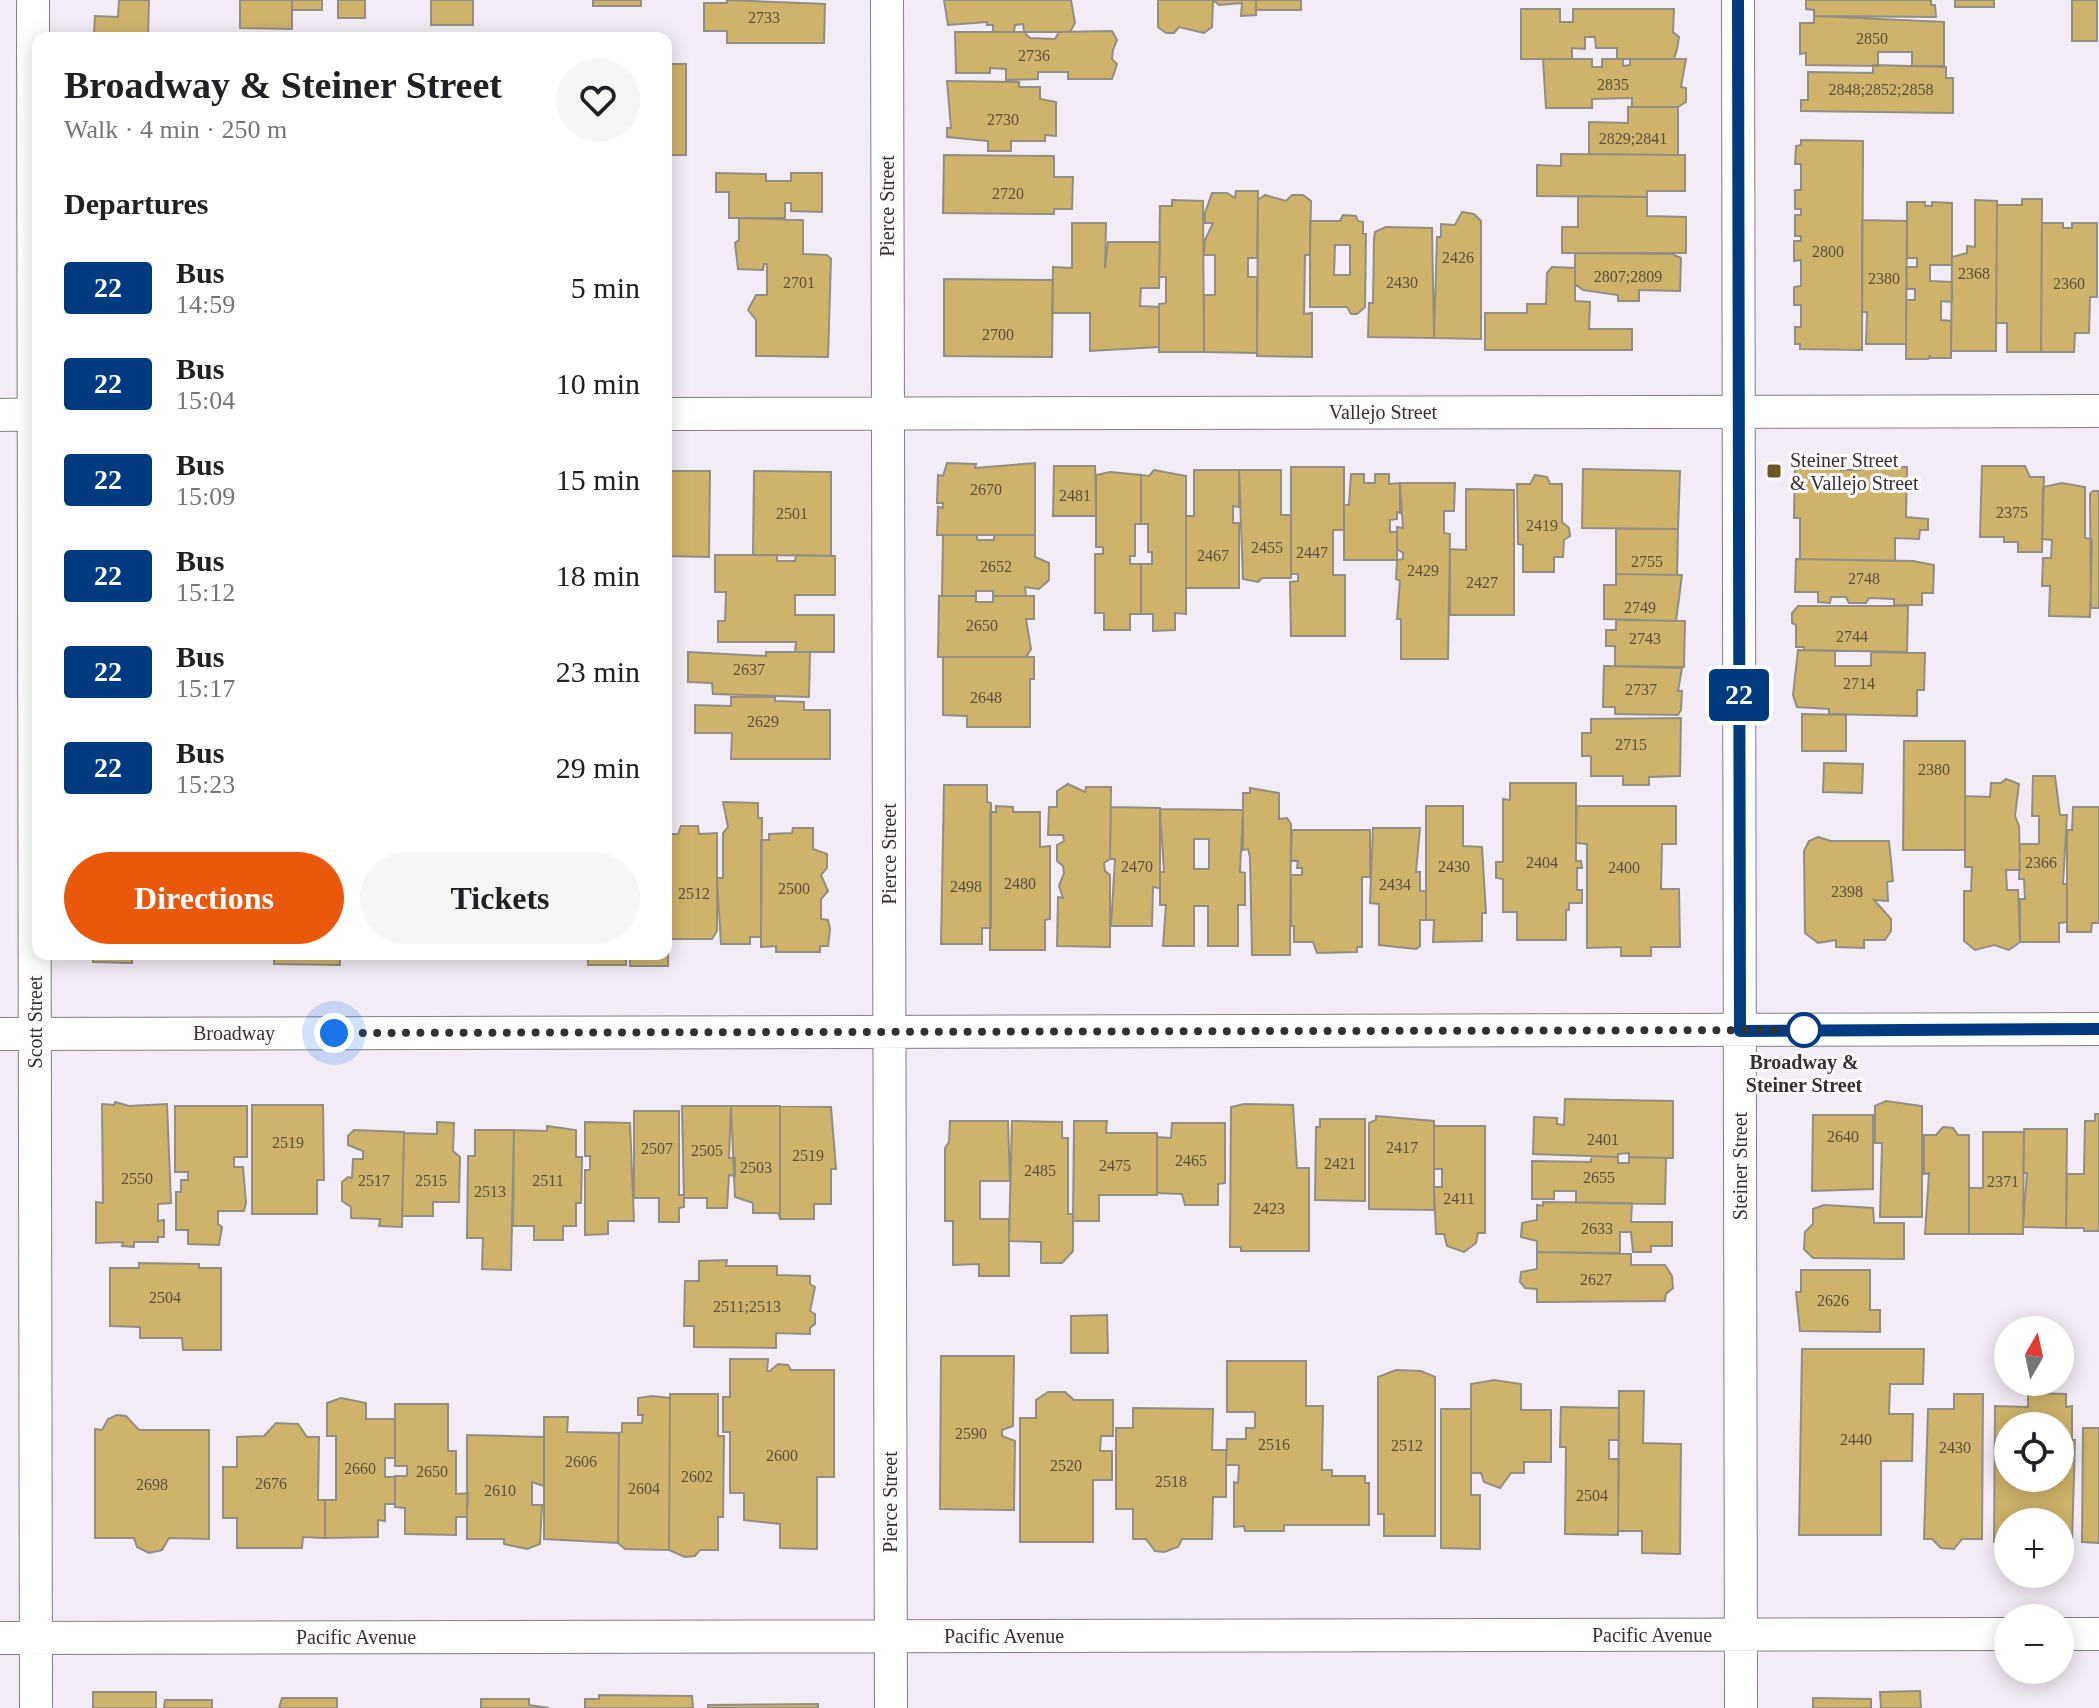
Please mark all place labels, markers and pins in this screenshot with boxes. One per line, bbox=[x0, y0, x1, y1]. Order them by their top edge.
place label: Steiner Street & Vallejo Street bbox=[1790, 449, 1919, 495]
marker: Steiner Street & Vallejo Street bbox=[1765, 462, 1783, 480]
marker: Broadway & Steiner Street bbox=[1787, 1013, 1821, 1047]
place label: Broadway & Steiner Street bbox=[1746, 1051, 1863, 1096]

